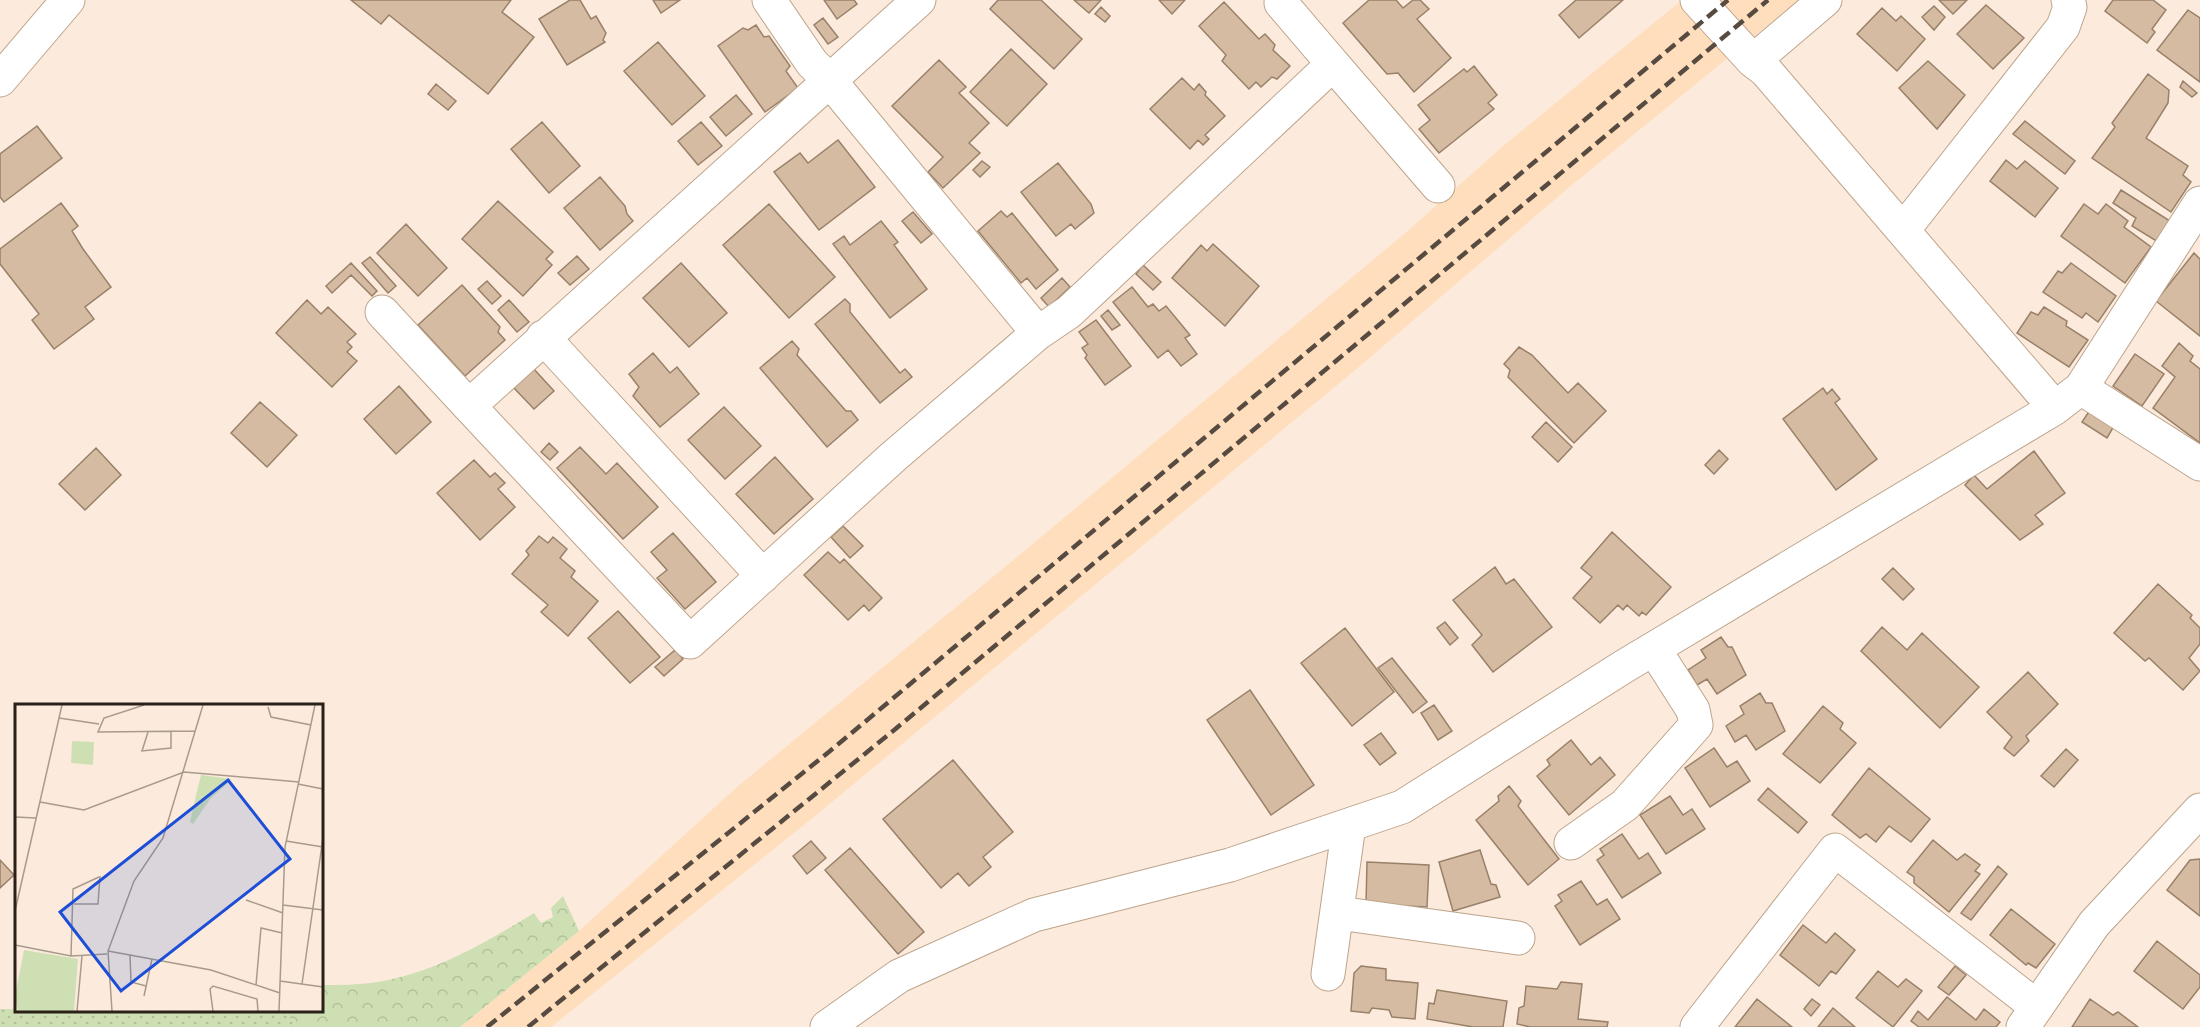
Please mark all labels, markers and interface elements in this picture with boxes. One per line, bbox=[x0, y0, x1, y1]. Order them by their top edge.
inset map bbox=[15, 704, 322, 1012]

